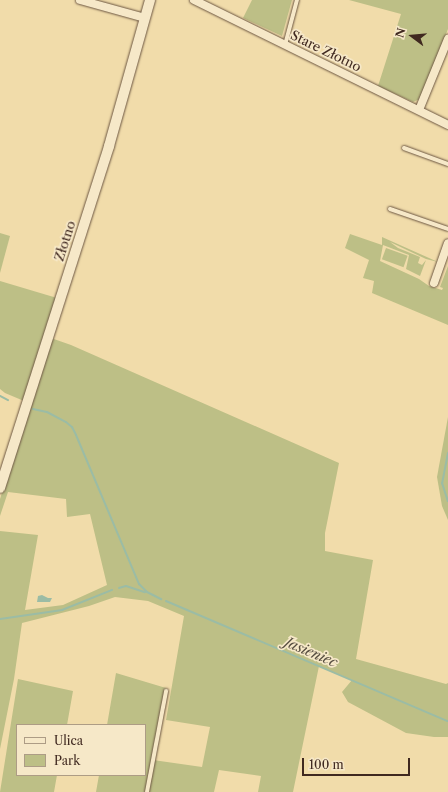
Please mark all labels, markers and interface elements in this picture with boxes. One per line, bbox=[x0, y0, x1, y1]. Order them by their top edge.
north arrow bbox=[392, 16, 432, 56]
text: N bbox=[392, 26, 409, 39]
street label: Stare Złotno bbox=[288, 27, 364, 75]
street label: Złotno bbox=[51, 219, 79, 263]
water label: Jasieniec bbox=[282, 633, 340, 671]
legend bbox=[16, 724, 146, 776]
text: Ulica bbox=[54, 733, 83, 748]
scale bar bbox=[304, 750, 412, 776]
text: Park bbox=[54, 753, 80, 768]
text: 100 m bbox=[309, 757, 344, 772]

